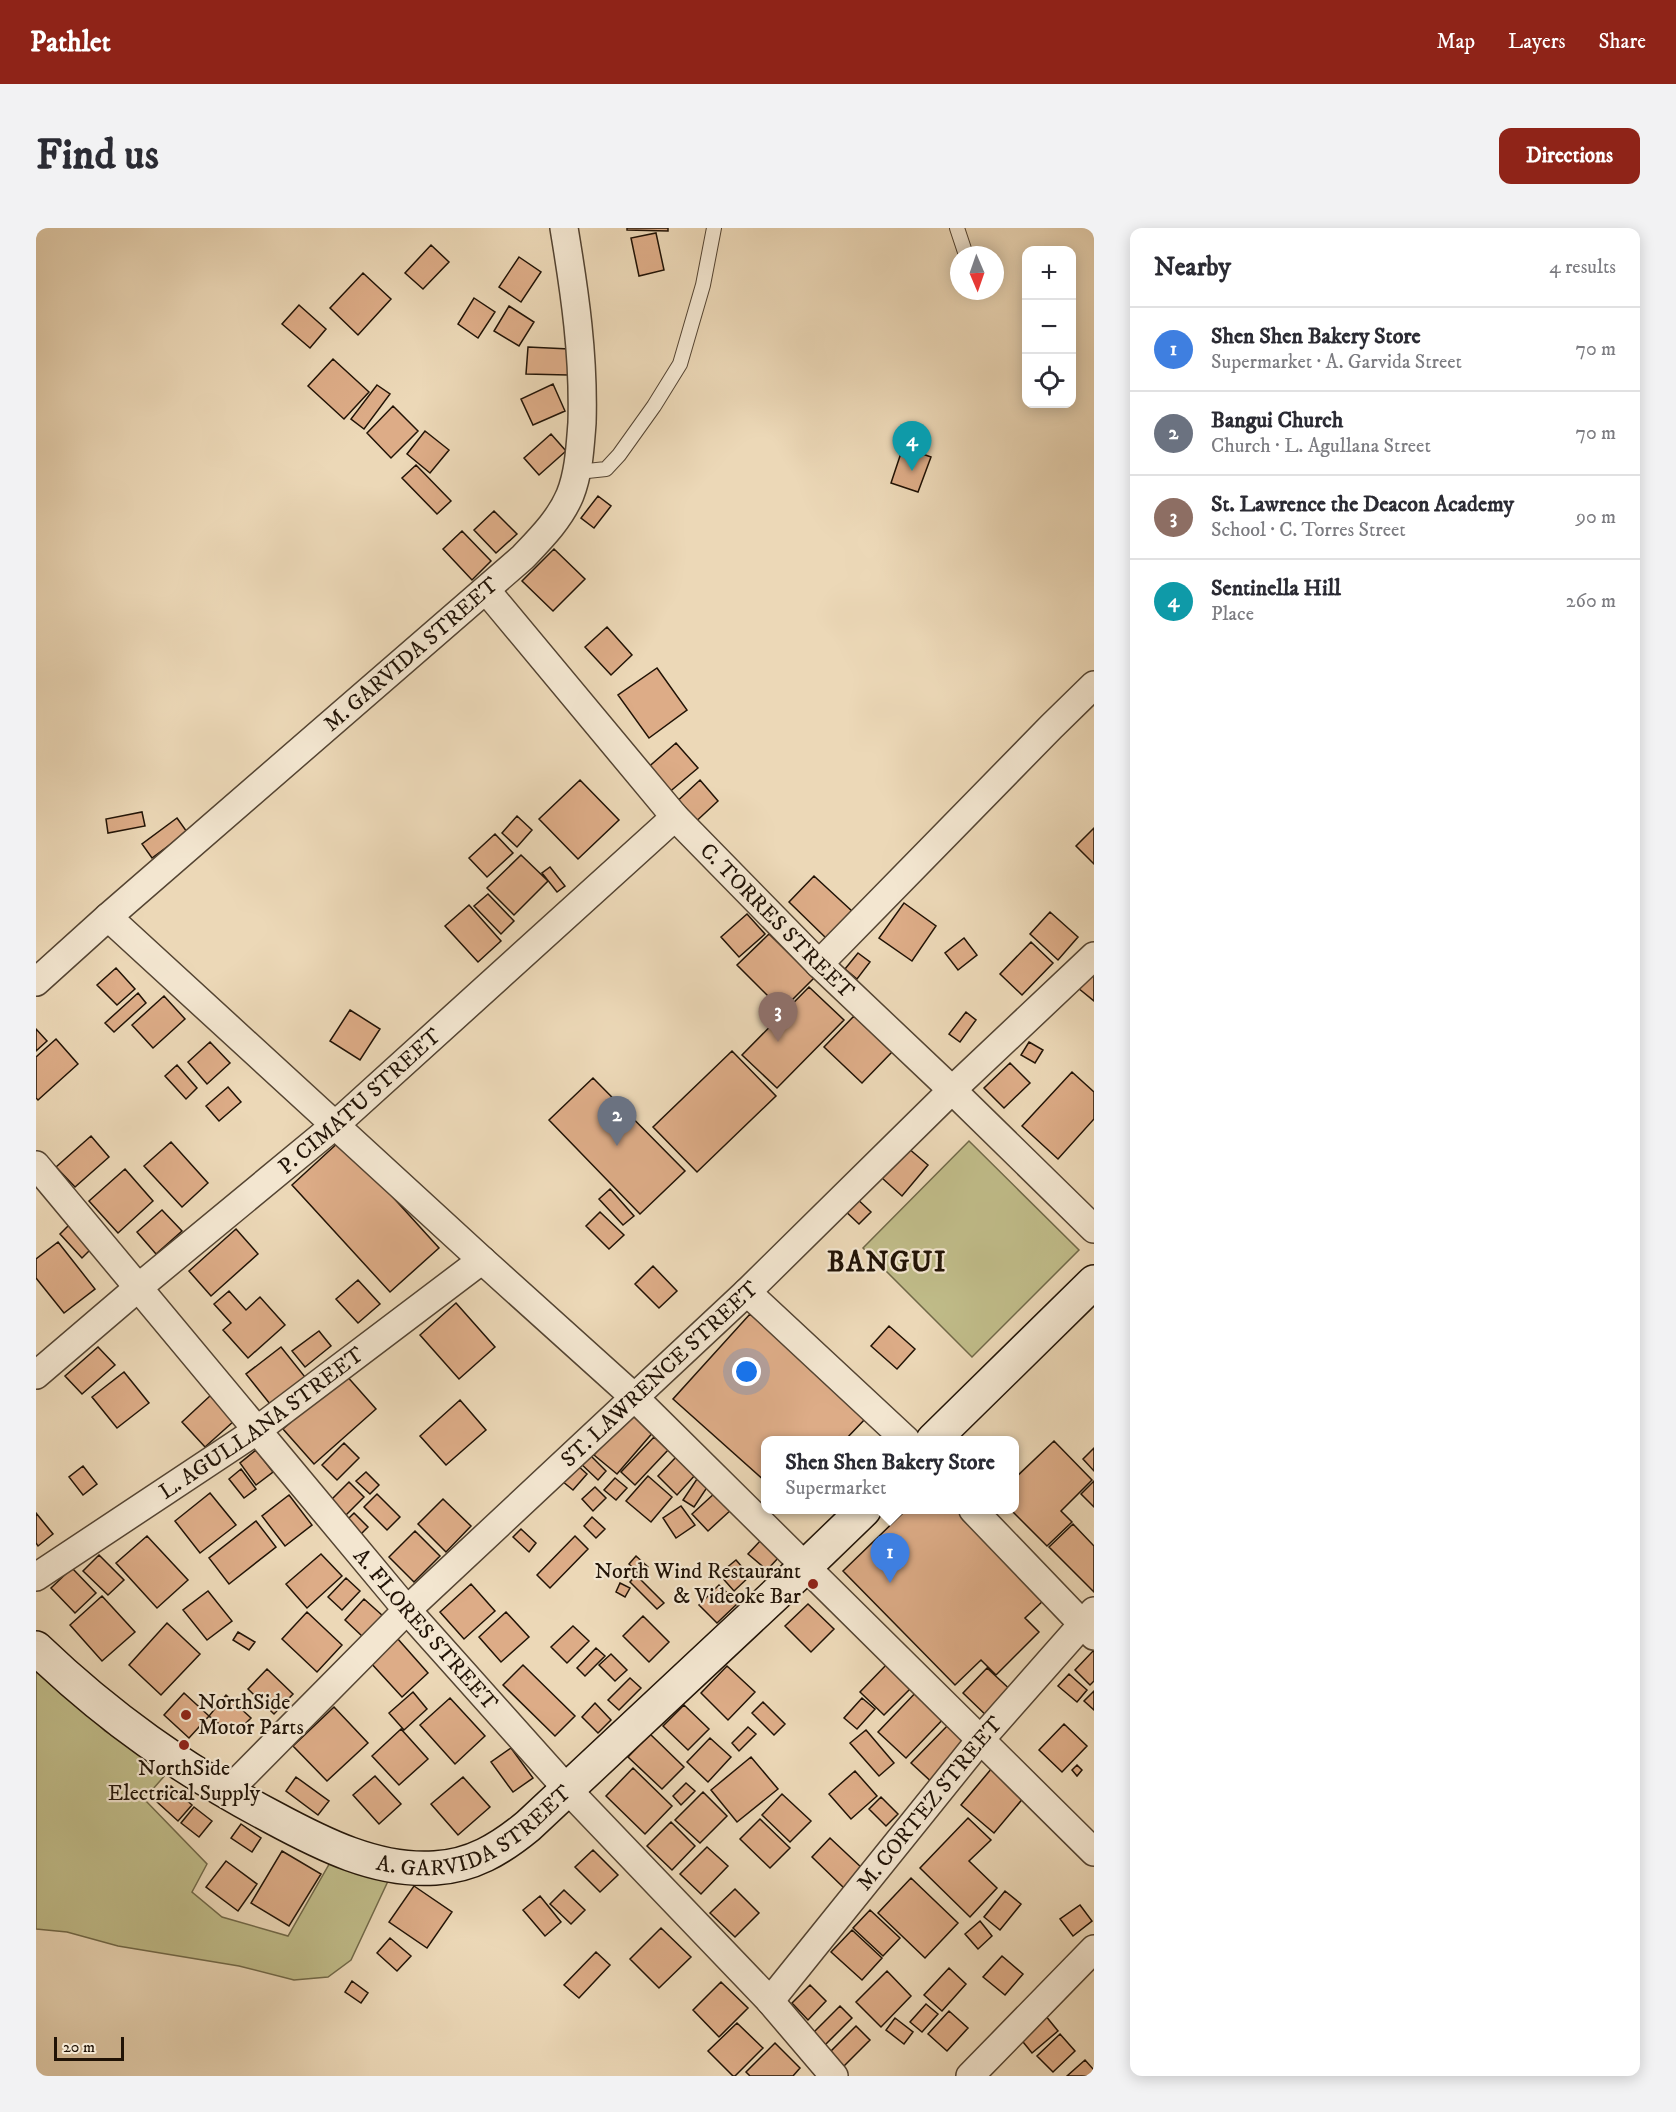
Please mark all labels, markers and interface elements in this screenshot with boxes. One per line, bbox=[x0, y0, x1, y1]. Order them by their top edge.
text: Pathlet bbox=[30, 25, 111, 60]
text: Map bbox=[1436, 29, 1475, 55]
text: Layers bbox=[1508, 29, 1566, 55]
text: Share bbox=[1599, 29, 1646, 55]
button: Directions bbox=[1499, 128, 1640, 184]
text: Find us bbox=[36, 130, 159, 182]
north arrow bbox=[950, 246, 1004, 300]
map controls bbox=[1022, 246, 1076, 408]
button: + bbox=[1022, 246, 1076, 300]
text: Nearby bbox=[1154, 251, 1231, 284]
text: 4 results bbox=[1549, 255, 1616, 280]
button: − bbox=[1022, 300, 1076, 354]
text: Shen Shen Bakery Store bbox=[1211, 323, 1421, 350]
text: 1 bbox=[1170, 337, 1177, 362]
text: 70 m bbox=[1575, 337, 1616, 362]
text: Supermarket · A. Garvida Street bbox=[1211, 350, 1462, 375]
button: locate bbox=[1022, 354, 1076, 408]
text: Bangui Church bbox=[1211, 407, 1343, 434]
text: 2 bbox=[1169, 421, 1178, 446]
text: 70 m bbox=[1575, 421, 1616, 446]
pin: 4 bbox=[892, 422, 932, 471]
text: Church · L. Agullana Street bbox=[1211, 434, 1431, 459]
text: St. Lawrence the Deacon Academy bbox=[1211, 491, 1514, 518]
text: 3 bbox=[1170, 505, 1177, 530]
text: 90 m bbox=[1576, 505, 1616, 530]
text: School · C. Torres Street bbox=[1211, 518, 1406, 543]
street label: M. GARVIDA STREET bbox=[318, 571, 504, 737]
text: Sentinella Hill bbox=[1211, 575, 1341, 602]
text: 4 bbox=[1168, 589, 1179, 614]
text: 260 m bbox=[1566, 589, 1616, 614]
text: Place bbox=[1211, 602, 1254, 627]
street label: C. TORRES STREET bbox=[694, 837, 861, 1004]
pin: 3 bbox=[758, 992, 798, 1042]
street label: P. CIMATU STREET bbox=[273, 1022, 447, 1180]
pin: 2 bbox=[598, 1096, 636, 1146]
district label: BANGUI bbox=[827, 1245, 947, 1280]
street label: ST. LAWRENCE STREET bbox=[555, 1275, 764, 1473]
street label: L. AGULLANA STREET bbox=[154, 1341, 369, 1505]
your location bbox=[732, 1357, 761, 1386]
popup bbox=[761, 1436, 1019, 1514]
text: Shen Shen Bakery Store bbox=[785, 1449, 995, 1476]
text: Supermarket bbox=[785, 1476, 886, 1501]
pin: 1 bbox=[870, 1534, 910, 1583]
street label: A. FLORES STREET bbox=[348, 1543, 504, 1716]
place label: North Wind Restaurant & Videoke Bar bbox=[594, 1558, 802, 1610]
marker: North Wind Restaurant & Videoke Bar bbox=[806, 1577, 820, 1591]
place label: NorthSide Motor Parts bbox=[198, 1689, 304, 1741]
marker: NorthSide Motor Parts bbox=[179, 1708, 193, 1722]
street label: M. CORTEZ STREET bbox=[851, 1710, 1008, 1896]
marker: NorthSide Electrical Supply bbox=[177, 1738, 191, 1752]
place label: NorthSide Electrical Supply bbox=[108, 1755, 261, 1807]
street label: A. GARVIDA STREET bbox=[374, 1779, 577, 1882]
scale bar bbox=[54, 2034, 124, 2062]
text: 20 m bbox=[63, 2037, 95, 2057]

